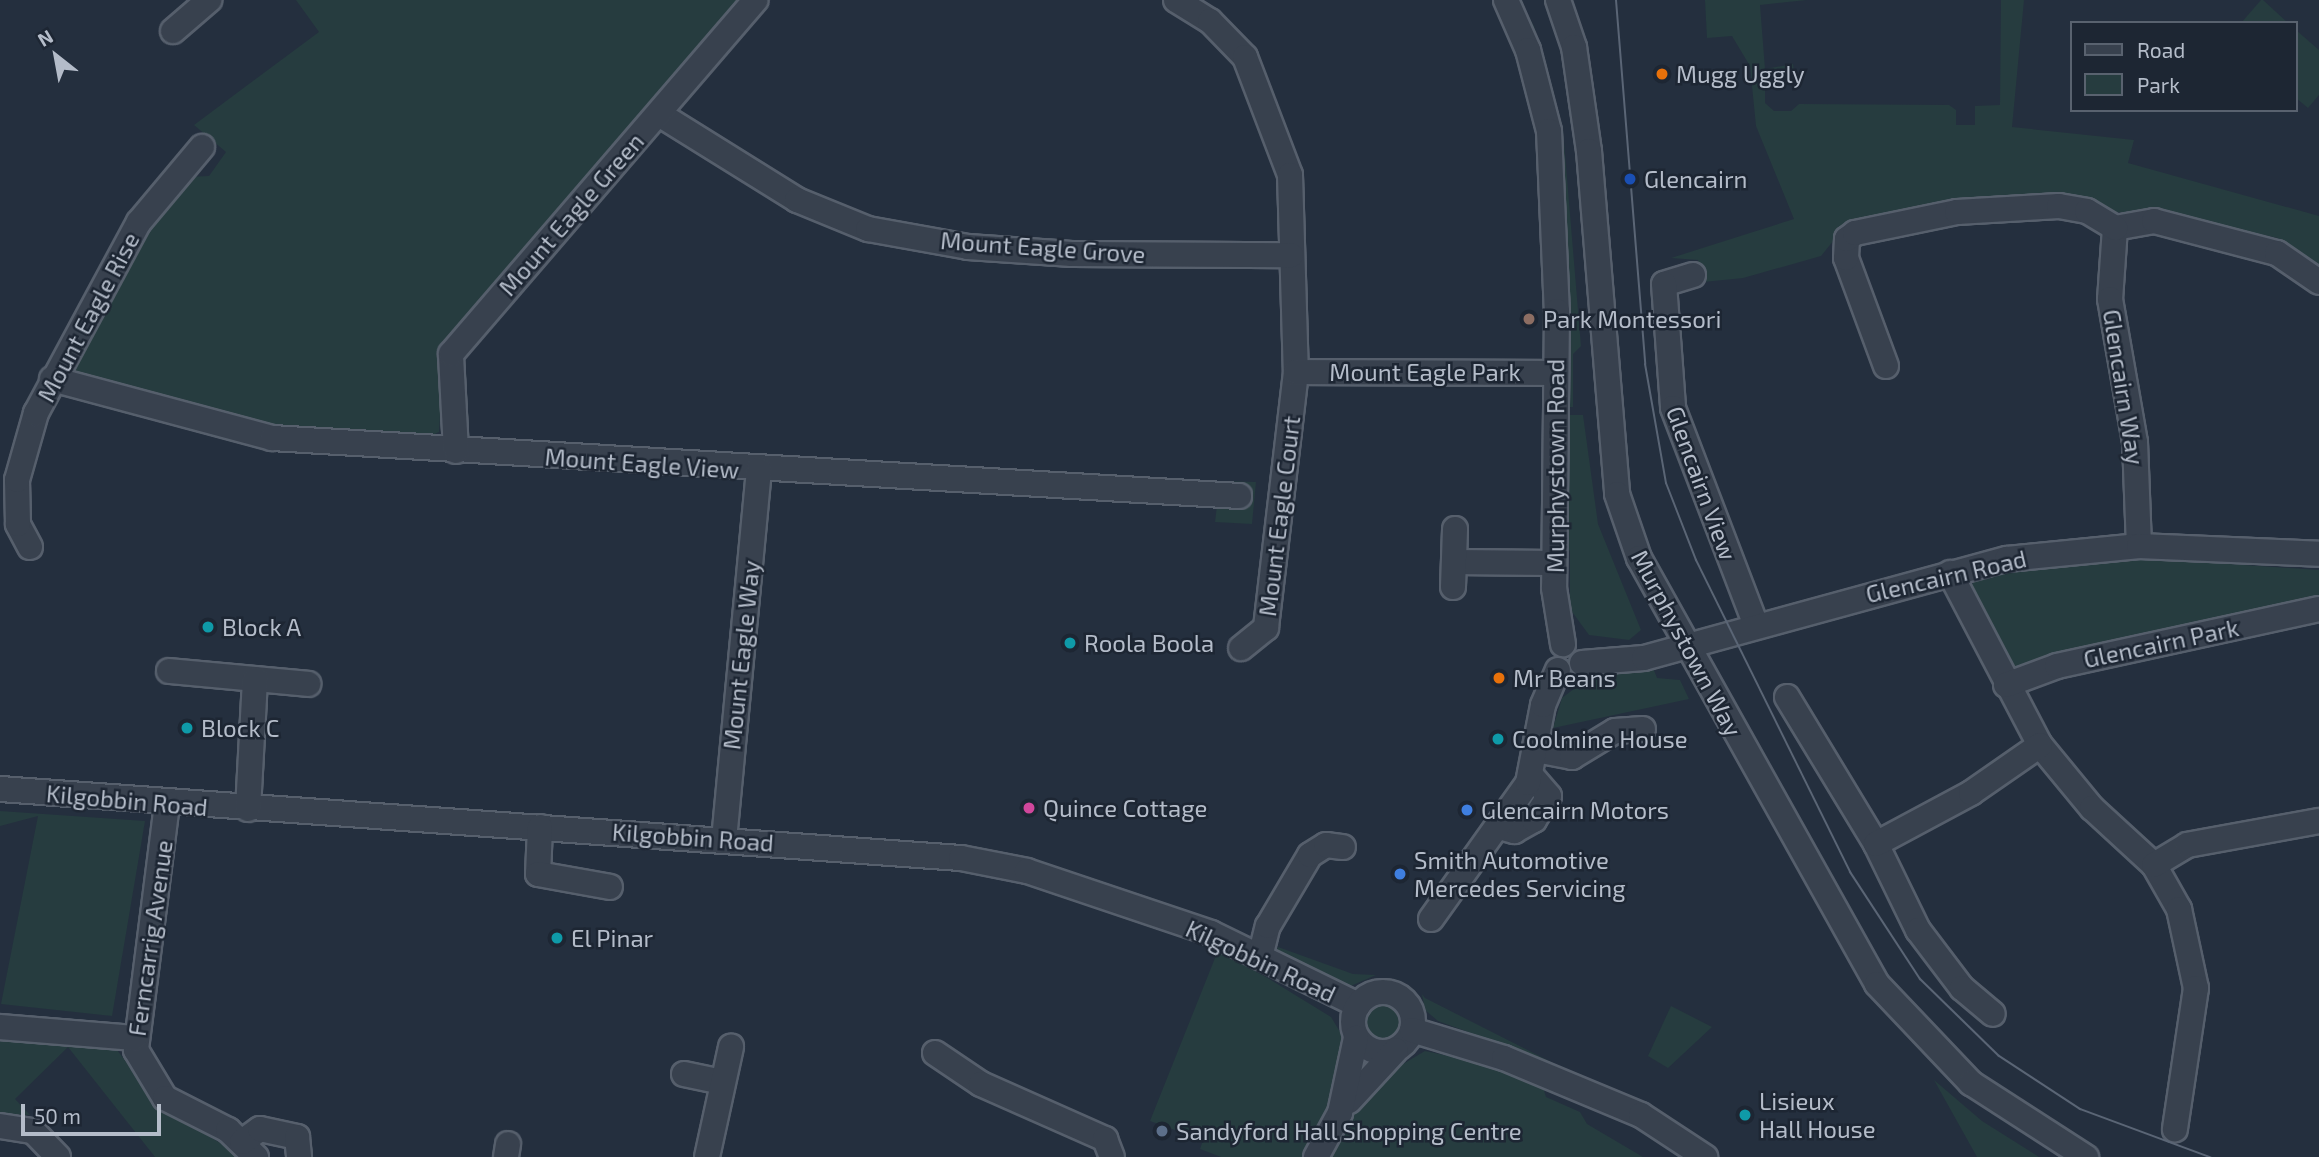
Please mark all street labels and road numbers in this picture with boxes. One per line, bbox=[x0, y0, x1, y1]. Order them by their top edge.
street label: Mount Eagle Green bbox=[492, 127, 650, 301]
street label: Mount Eagle Grove bbox=[939, 225, 1147, 269]
street label: Mount Eagle Rise bbox=[31, 227, 145, 407]
street label: Glencairn Way bbox=[2097, 307, 2151, 467]
street label: Mount Eagle Park bbox=[1329, 358, 1521, 386]
street label: Murphystown Road bbox=[1541, 359, 1569, 573]
street label: Glencairn View bbox=[1661, 402, 1743, 564]
street label: Mount Eagle Court bbox=[1252, 414, 1306, 618]
street label: Mount Eagle View bbox=[544, 442, 740, 484]
street label: Glencairn Road bbox=[1863, 544, 2029, 608]
street label: Murphystown Way bbox=[1626, 545, 1748, 741]
street label: Mount Eagle Way bbox=[717, 559, 765, 751]
street label: Glencairn Park bbox=[2081, 613, 2241, 673]
street label: Kilgobbin Road bbox=[45, 779, 209, 821]
street label: Kilgobbin Road bbox=[611, 817, 775, 857]
street label: Ferncarrig Avenue bbox=[122, 838, 178, 1038]
street label: Kilgobbin Road bbox=[1181, 914, 1341, 1008]

